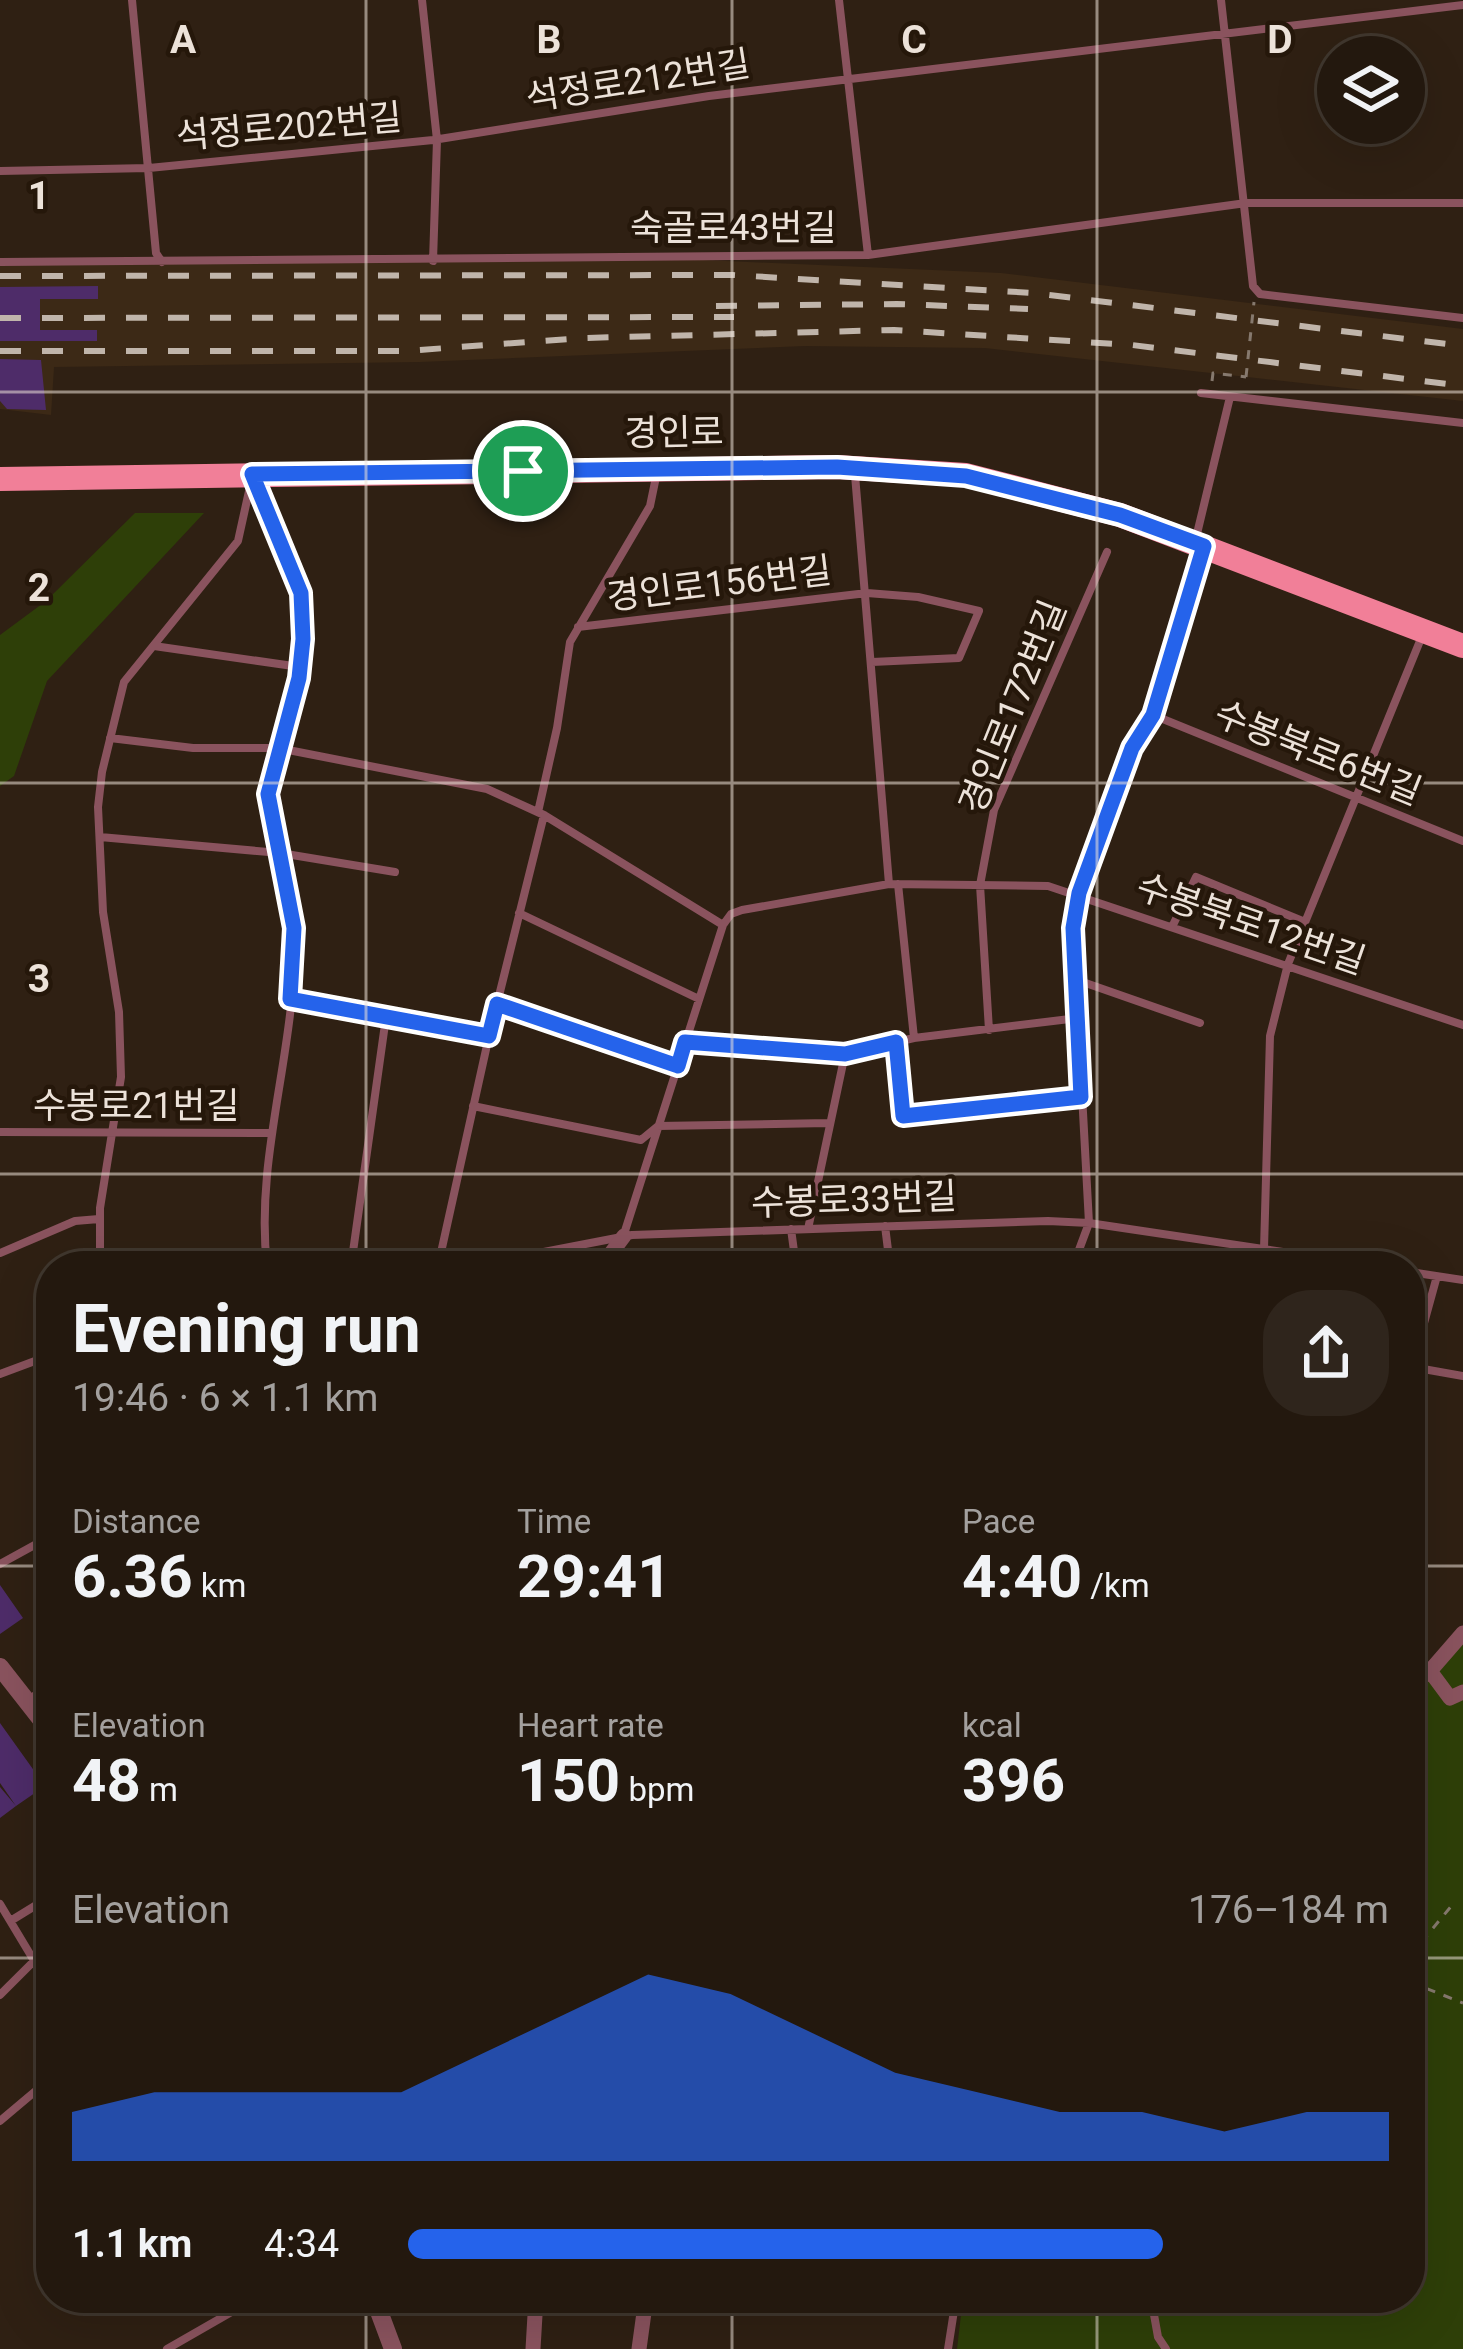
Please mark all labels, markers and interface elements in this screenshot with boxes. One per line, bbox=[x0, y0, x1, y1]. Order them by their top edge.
text: A bbox=[170, 17, 197, 63]
text: B bbox=[537, 17, 561, 63]
text: C bbox=[901, 17, 927, 63]
text: D bbox=[1267, 17, 1293, 63]
map controls bbox=[1317, 36, 1425, 144]
button: layers bbox=[1317, 36, 1425, 144]
street label: 석정로212번길 bbox=[523, 43, 753, 119]
street label: 석정로202번길 bbox=[174, 96, 404, 158]
text: 1 bbox=[28, 173, 50, 219]
street label: 숙골로43번길 bbox=[630, 207, 836, 249]
street label: 경인로 bbox=[624, 411, 724, 455]
pin bbox=[472, 420, 574, 522]
icon: arrive bbox=[490, 438, 556, 504]
street label: 경인로156번길 bbox=[604, 549, 834, 619]
text: 2 bbox=[28, 565, 50, 611]
street label: 경인로172번길 bbox=[951, 594, 1075, 820]
street label: 수봉북로6번길 bbox=[1209, 693, 1427, 813]
street label: 수봉북로12번길 bbox=[1131, 865, 1371, 983]
text: 3 bbox=[28, 956, 50, 1002]
street label: 수봉로21번길 bbox=[33, 1085, 239, 1127]
street label: 수봉로33번길 bbox=[750, 1175, 958, 1225]
button: share bbox=[1263, 1290, 1389, 1416]
text: Evening run bbox=[72, 1291, 421, 1368]
text: 19:46 · 6 × 1.1 km bbox=[72, 1375, 379, 1421]
text: Distance bbox=[72, 1502, 200, 1541]
text: Time bbox=[517, 1502, 591, 1541]
text: Pace bbox=[962, 1502, 1035, 1541]
text: 6.36 bbox=[72, 1541, 193, 1612]
text: 29:41 bbox=[517, 1541, 672, 1612]
text: 4:40 bbox=[962, 1541, 1082, 1612]
text: km bbox=[193, 1566, 247, 1605]
text: /km bbox=[1082, 1566, 1150, 1605]
text: Elevation bbox=[72, 1706, 206, 1745]
text: Heart rate bbox=[517, 1706, 664, 1745]
text: kcal bbox=[962, 1706, 1022, 1745]
text: 48 bbox=[72, 1745, 141, 1816]
text: 150 bbox=[517, 1745, 620, 1816]
text: 396 bbox=[962, 1745, 1065, 1816]
text: m bbox=[141, 1770, 178, 1809]
text: bpm bbox=[620, 1770, 694, 1809]
text: Elevation bbox=[72, 1887, 230, 1933]
text: 176–184 m bbox=[1188, 1887, 1389, 1933]
text: 1.1 km bbox=[72, 2221, 192, 2267]
text: 4:34 bbox=[264, 2221, 339, 2267]

